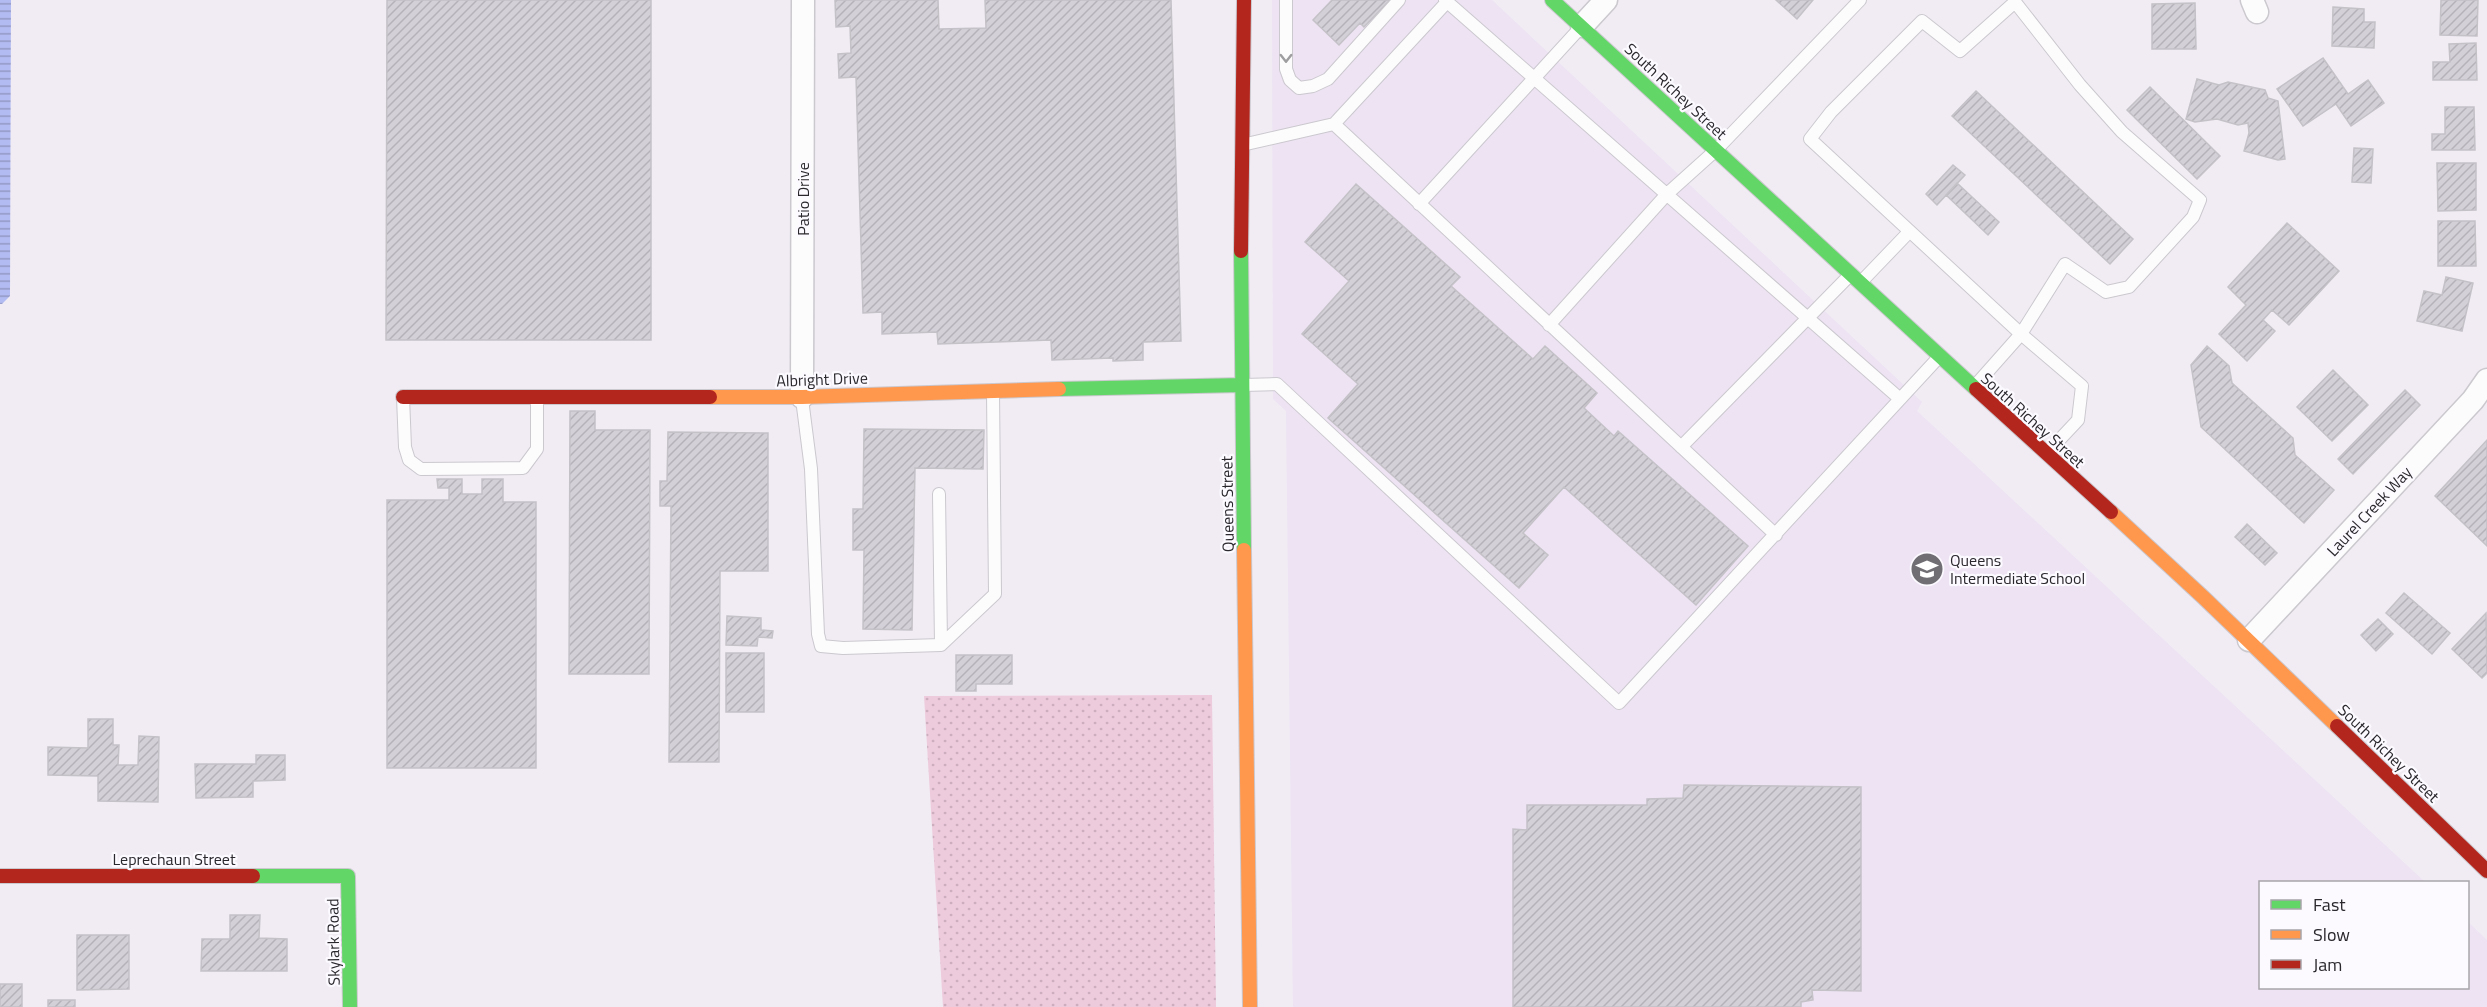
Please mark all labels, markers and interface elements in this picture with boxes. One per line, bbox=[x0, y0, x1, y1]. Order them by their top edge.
street label: South Richey Street bbox=[1619, 37, 1733, 145]
one-way arrow bbox=[1280, 54, 1292, 63]
street label: Patio Drive bbox=[791, 162, 815, 236]
street label: Albright Drive bbox=[776, 365, 868, 393]
street label: South Richey Street bbox=[1976, 367, 2091, 474]
street label: Queens Street bbox=[1214, 455, 1240, 552]
street label: Laurel Creek Way bbox=[2321, 460, 2417, 562]
place label: Queens Intermediate School bbox=[1950, 548, 2085, 590]
school or university icon: Queens Intermediate School bbox=[1909, 551, 1945, 587]
street label: South Richey Street bbox=[2333, 698, 2445, 808]
street label: Leprechaun Street bbox=[113, 847, 236, 871]
legend bbox=[2259, 881, 2469, 989]
text: Fast bbox=[2313, 891, 2346, 918]
street label: Skylark Road bbox=[320, 898, 346, 986]
text: Slow bbox=[2313, 921, 2350, 948]
text: Jam bbox=[2313, 951, 2342, 978]

